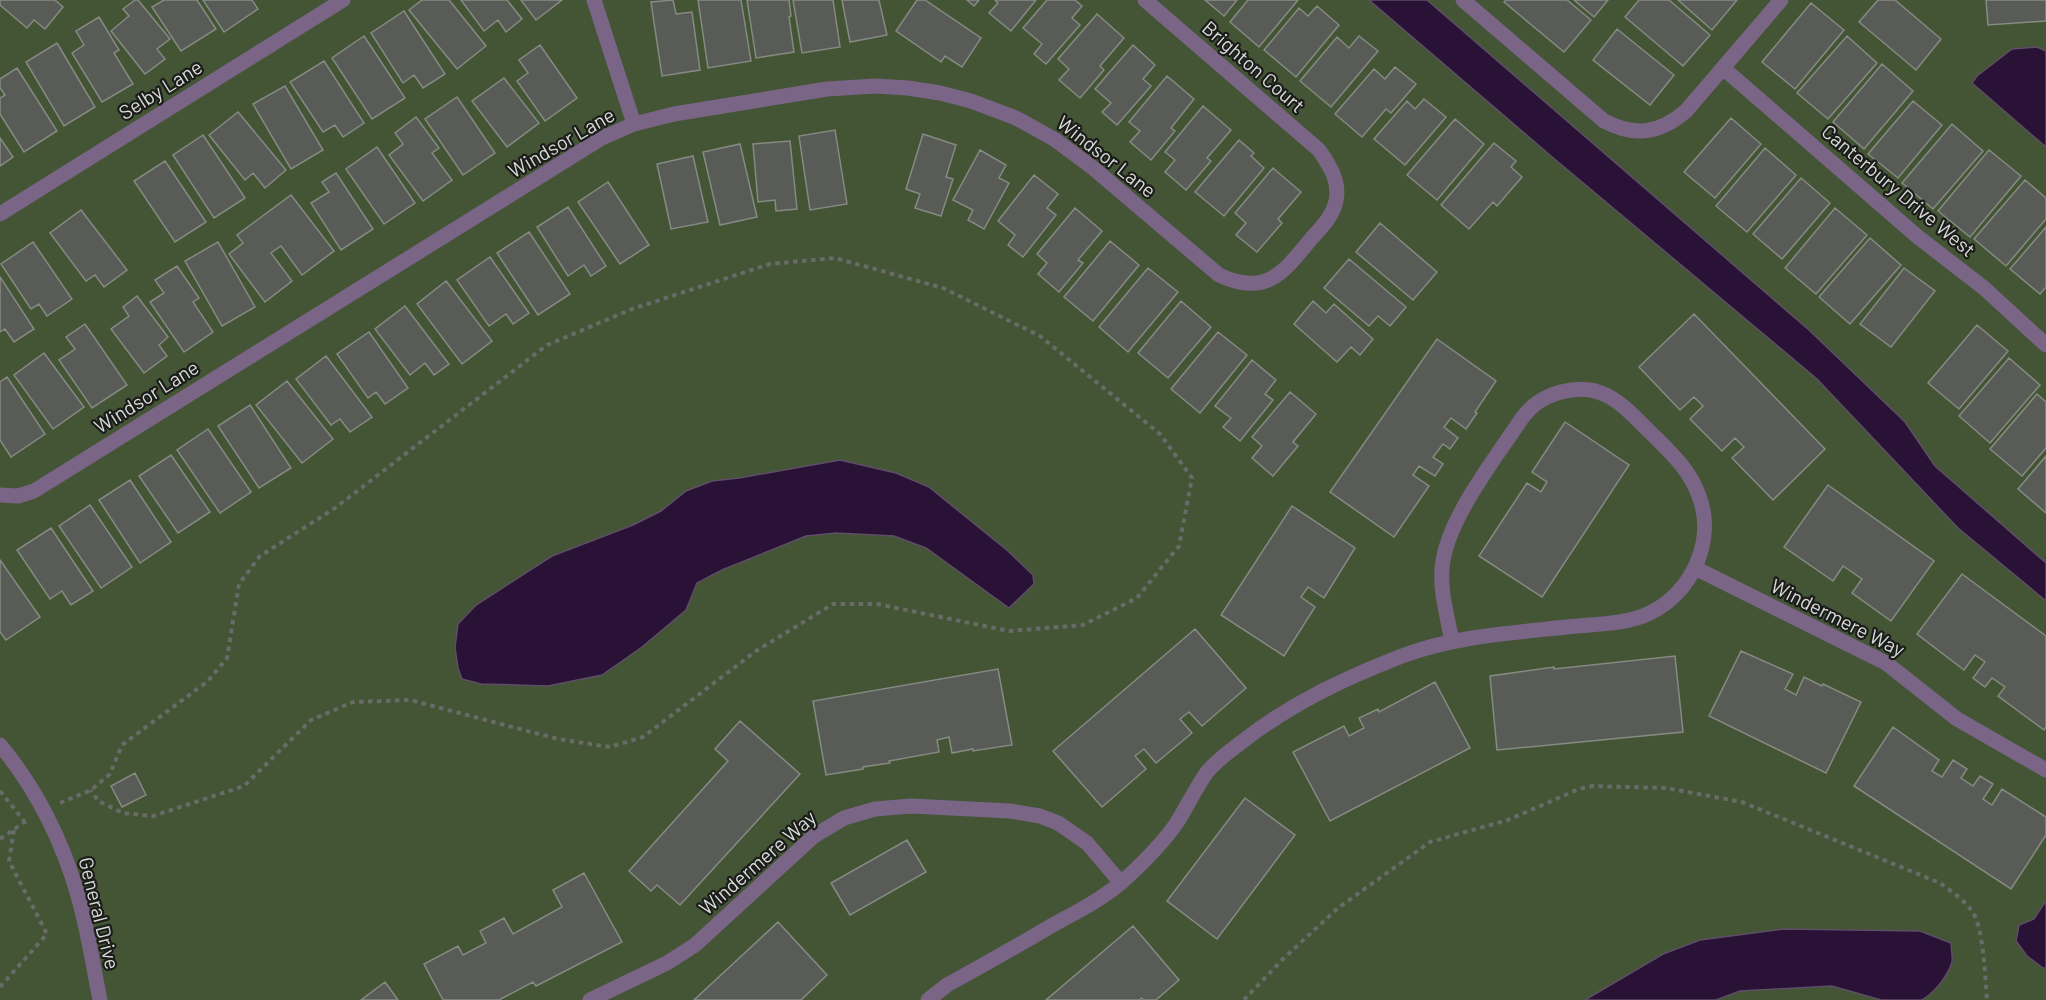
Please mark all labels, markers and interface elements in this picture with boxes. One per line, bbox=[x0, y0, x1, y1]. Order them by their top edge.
street label: Brighton Court bbox=[1198, 15, 1310, 117]
street label: Selby Lane bbox=[114, 54, 206, 124]
street label: Windsor Lane bbox=[504, 102, 618, 182]
street label: Windsor Lane bbox=[1053, 110, 1161, 202]
street label: Canterbury Drive West bbox=[1817, 119, 1981, 261]
street label: Windsor Lane bbox=[89, 354, 203, 438]
street label: Windermere Way bbox=[1767, 573, 1909, 661]
street label: Windermere Way bbox=[694, 805, 820, 919]
street label: General Drive bbox=[74, 854, 126, 972]

